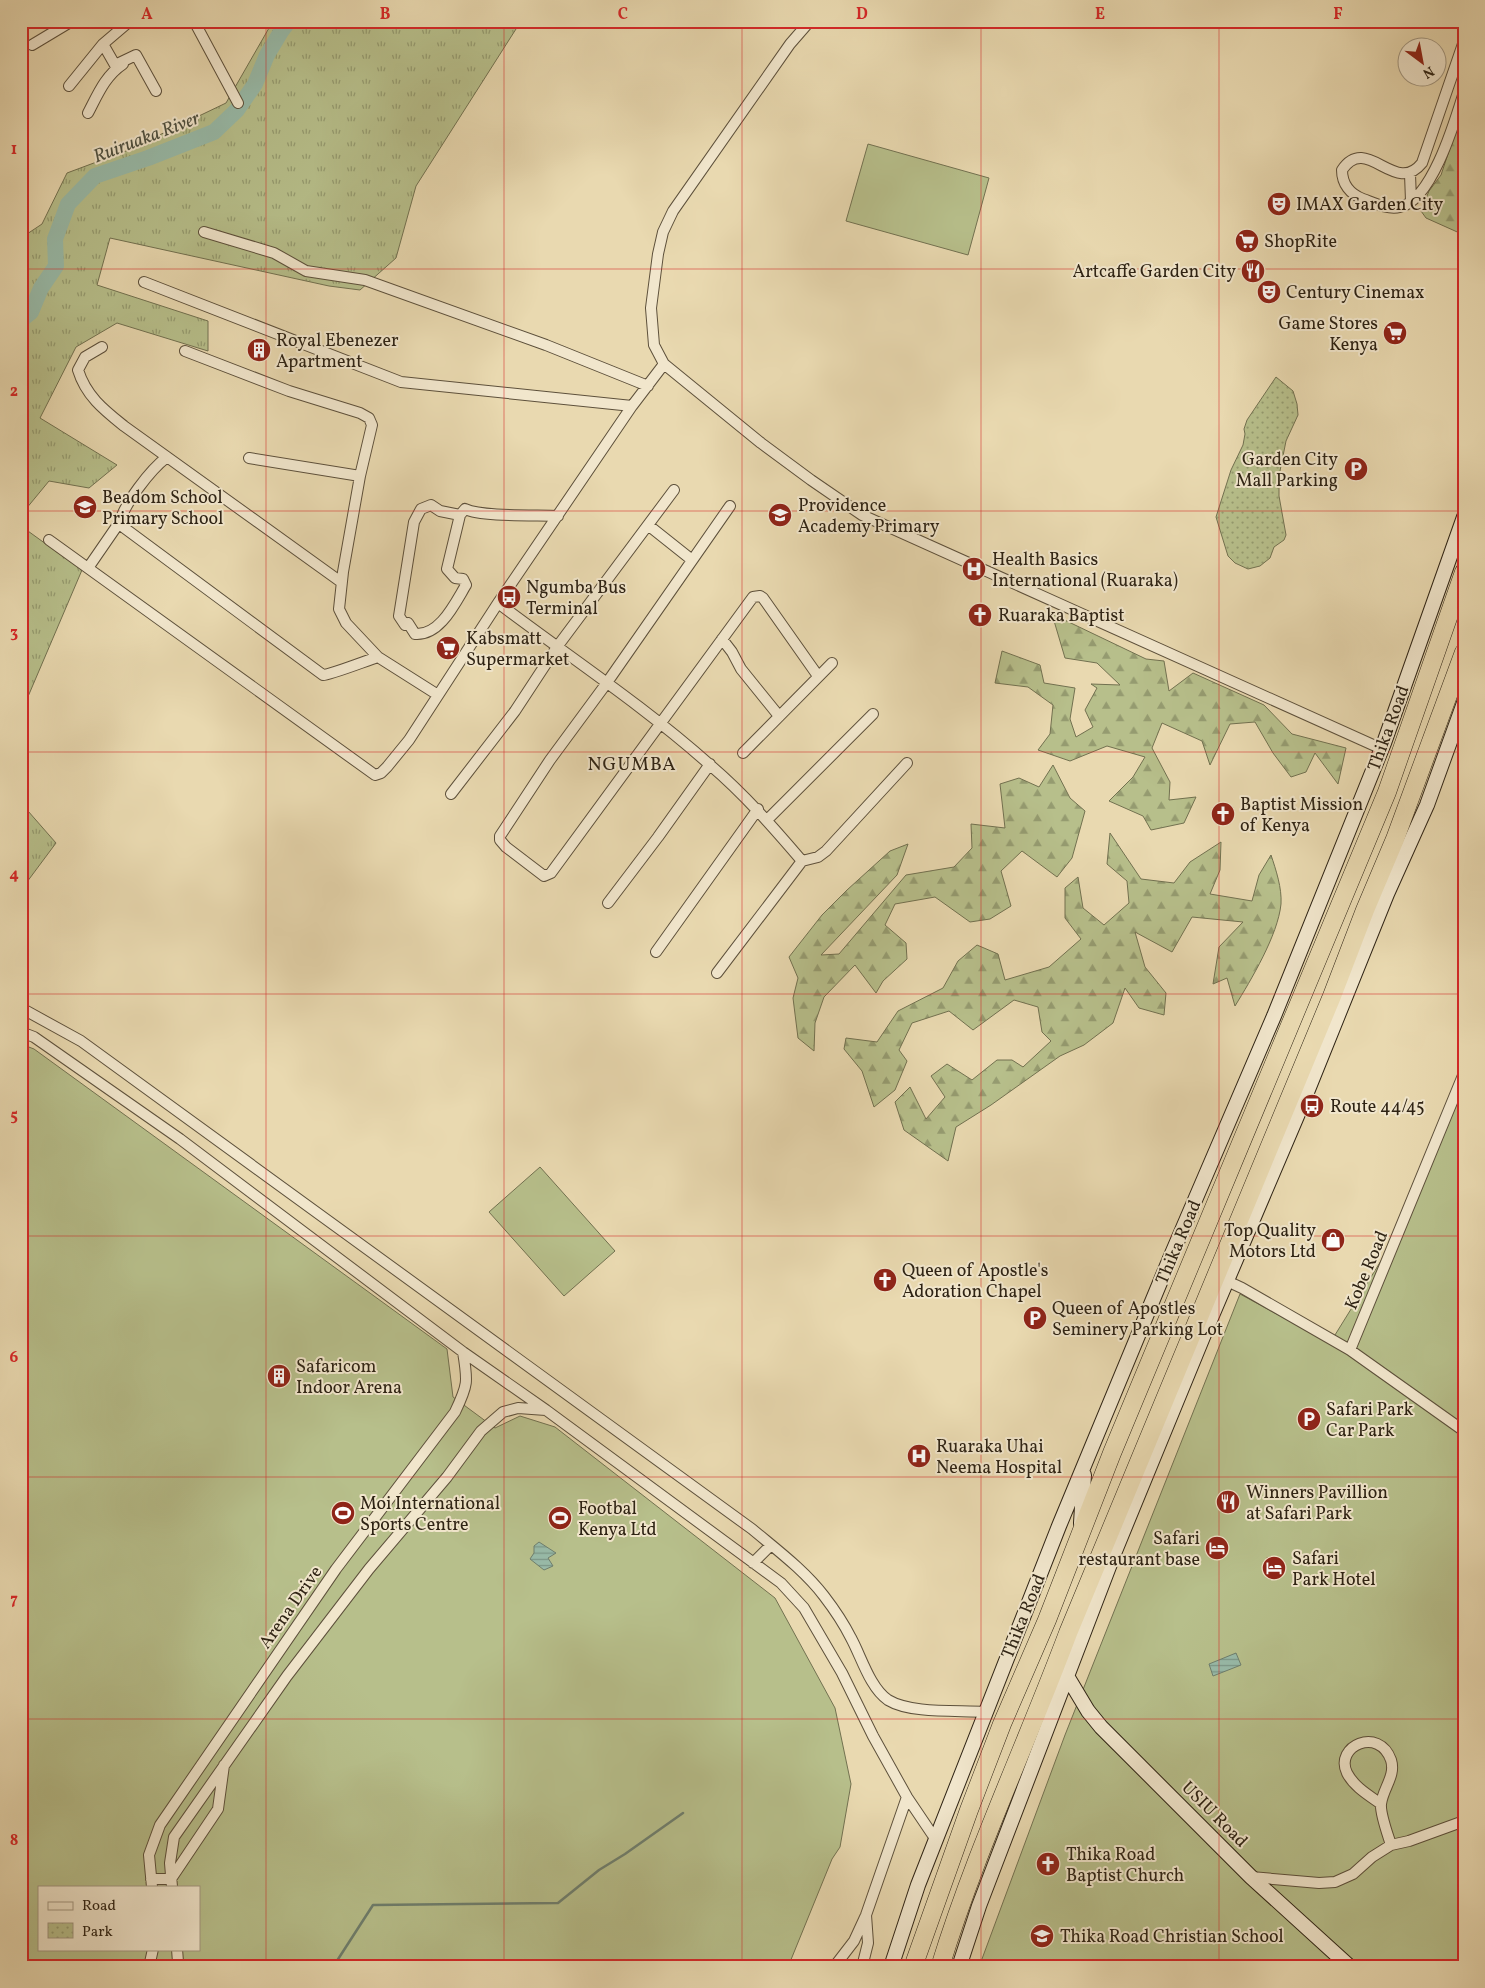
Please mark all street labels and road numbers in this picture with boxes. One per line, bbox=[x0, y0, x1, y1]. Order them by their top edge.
street label: Thika Road bbox=[1362, 682, 1416, 775]
street label: Thika Road bbox=[1150, 1197, 1208, 1289]
street label: Kobe Road bbox=[1340, 1227, 1395, 1314]
street label: Arena Drive bbox=[253, 1561, 329, 1654]
street label: Thika Road bbox=[996, 1570, 1053, 1663]
street label: USIU Road bbox=[1175, 1776, 1253, 1854]

